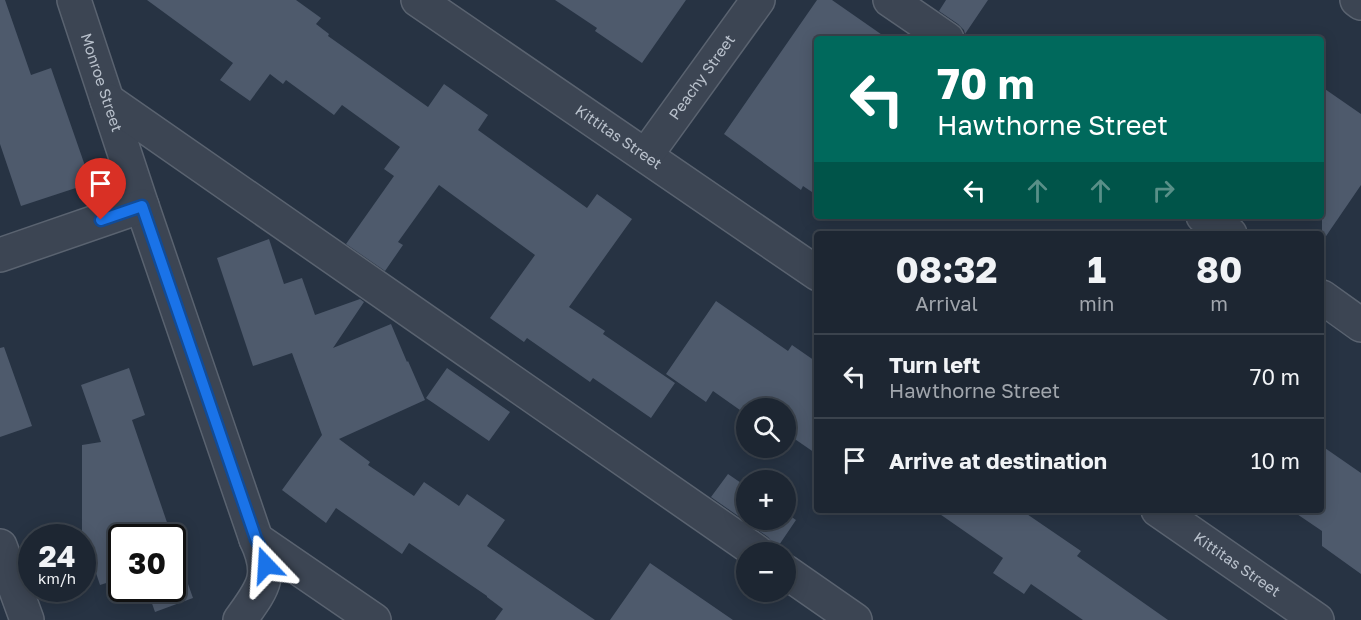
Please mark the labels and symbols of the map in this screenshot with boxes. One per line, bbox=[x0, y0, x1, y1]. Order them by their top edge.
street label: Monroe Street bbox=[78, 31, 127, 134]
street label: Peachy Street bbox=[665, 31, 738, 123]
street label: Kittitas Street bbox=[572, 101, 666, 172]
pin bbox=[75, 158, 126, 220]
speed limit sign: 30 bbox=[108, 524, 186, 602]
street label: Kittitas Street bbox=[1191, 528, 1284, 600]
position arrow bbox=[234, 533, 298, 597]

